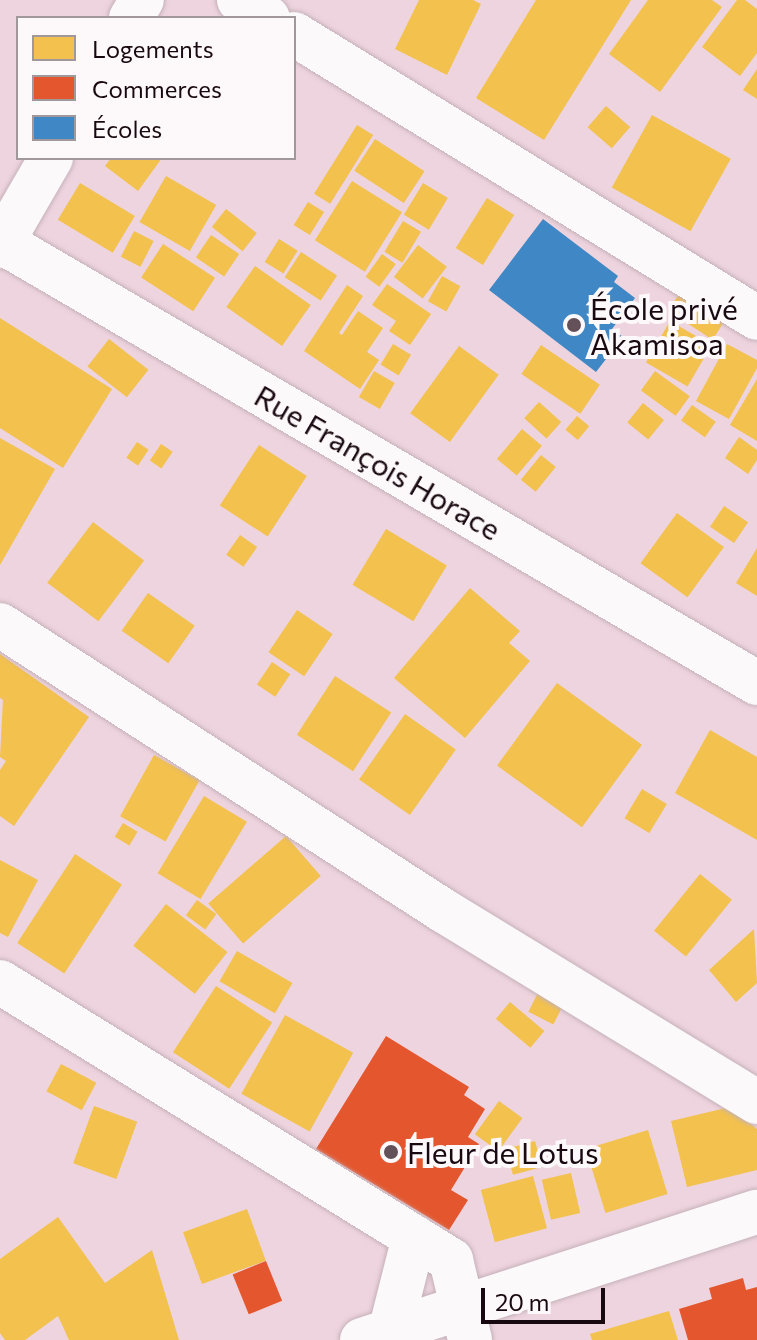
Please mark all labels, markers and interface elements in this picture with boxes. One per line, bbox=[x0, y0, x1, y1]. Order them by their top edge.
legend bbox=[16, 16, 296, 160]
text: Logements bbox=[92, 34, 214, 63]
text: Commerces bbox=[92, 74, 222, 103]
text: Écoles bbox=[92, 114, 162, 143]
place label: École privé Akamisoa bbox=[590, 290, 738, 360]
marker: École privé Akamisoa bbox=[565, 316, 583, 334]
street label: Rue François Horace bbox=[249, 377, 507, 547]
place label: Fleur de Lotus bbox=[407, 1134, 599, 1170]
marker: Fleur de Lotus bbox=[382, 1143, 400, 1161]
scale bar bbox=[485, 1272, 609, 1322]
text: 20 m bbox=[495, 1287, 549, 1316]

